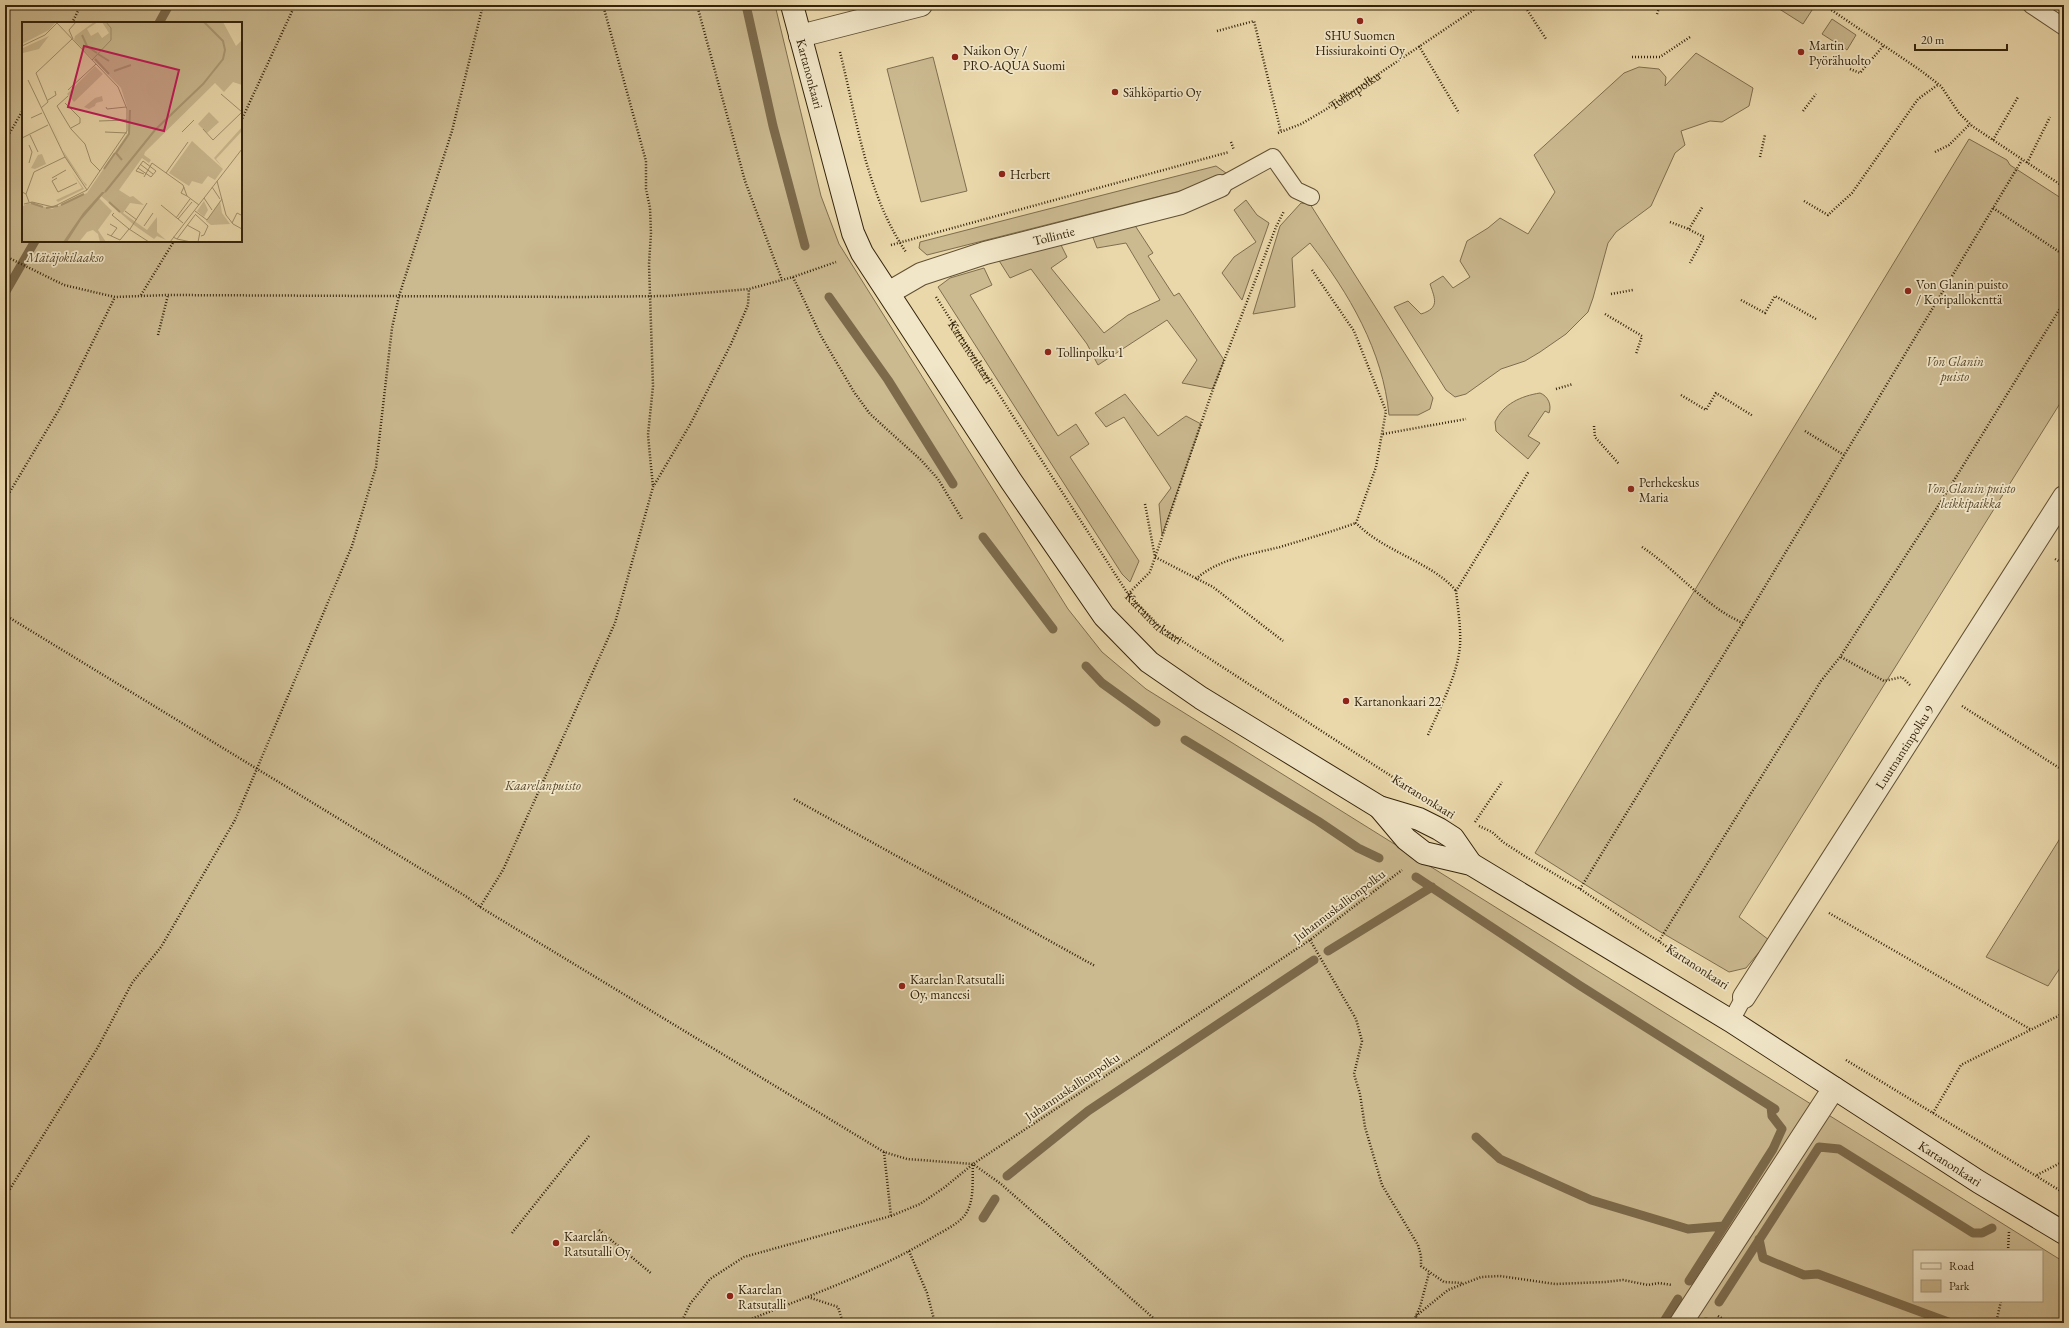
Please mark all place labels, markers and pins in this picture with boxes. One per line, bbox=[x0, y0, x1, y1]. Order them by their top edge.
marker: SHU Suomen Hissiurakointi Oy bbox=[1355, 16, 1365, 26]
place label: SHU Suomen Hissiurakointi Oy bbox=[1315, 27, 1405, 59]
place label: Martin Pyörähuolto bbox=[1809, 37, 1871, 69]
place label: Naikon Oy / PRO-AQUA Suomi bbox=[963, 42, 1065, 74]
marker: Martin Pyörähuolto bbox=[1796, 47, 1806, 57]
marker: Naikon Oy / PRO-AQUA Suomi bbox=[950, 52, 960, 62]
place label: Sähköpartio Oy bbox=[1123, 84, 1202, 101]
marker: Sähköpartio Oy bbox=[1110, 87, 1120, 97]
place label: Herbert bbox=[1010, 166, 1050, 183]
marker: Herbert bbox=[997, 169, 1007, 179]
place label: Von Glanin puisto / Koripallokenttä bbox=[1916, 276, 2008, 308]
marker: Von Glanin puisto / Koripallokenttä bbox=[1903, 286, 1913, 296]
place label: Tollinpolku 1 bbox=[1056, 344, 1124, 361]
marker: Tollinpolku 1 bbox=[1043, 347, 1053, 357]
place label: Perhekeskus Maria bbox=[1639, 474, 1699, 506]
marker: Perhekeskus Maria bbox=[1626, 484, 1636, 494]
place label: Kartanonkaari 22 bbox=[1354, 693, 1442, 710]
marker: Kartanonkaari 22 bbox=[1341, 696, 1351, 706]
place label: Kaarelan Ratsutalli Oy, maneesi bbox=[910, 971, 1005, 1003]
marker: Kaarelan Ratsutalli Oy, maneesi bbox=[897, 981, 907, 991]
place label: Kaarelan Ratsutalli Oy bbox=[564, 1228, 631, 1260]
marker: Kaarelan Ratsutalli Oy bbox=[551, 1238, 561, 1248]
place label: Kaarelan Ratsutalli bbox=[738, 1281, 786, 1313]
marker: Kaarelan Ratsutalli bbox=[725, 1291, 735, 1301]

